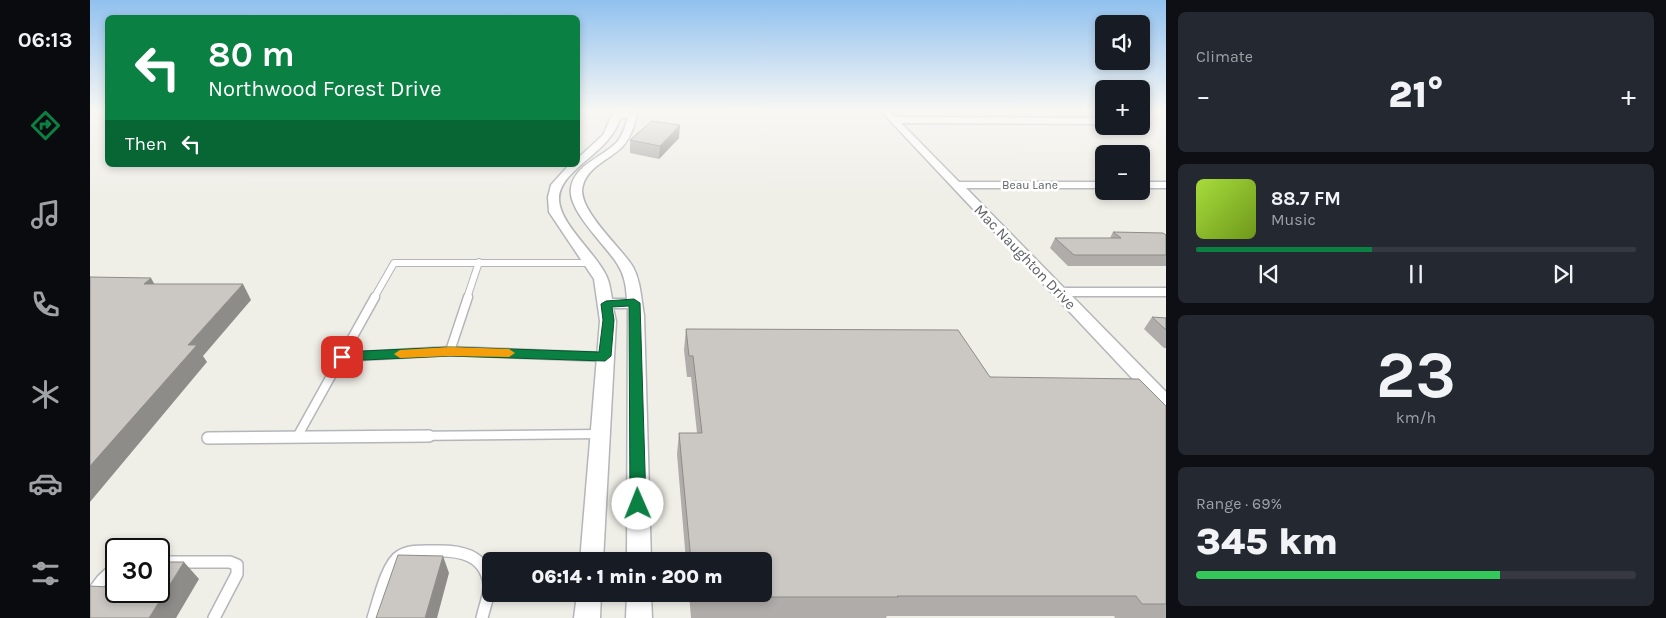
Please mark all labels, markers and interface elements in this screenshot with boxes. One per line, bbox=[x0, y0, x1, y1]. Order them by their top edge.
map controls bbox=[1095, 15, 1150, 200]
button: sound bbox=[1095, 15, 1150, 70]
text: 06:13 bbox=[18, 27, 72, 53]
text: 80 m bbox=[208, 34, 295, 75]
icon: left bbox=[125, 35, 190, 100]
text: Climate bbox=[1196, 47, 1253, 66]
text: 21° bbox=[1388, 72, 1444, 117]
text: Northwood Forest Drive bbox=[208, 76, 441, 102]
text: − bbox=[1196, 79, 1211, 112]
text: + bbox=[1621, 79, 1636, 112]
button: + bbox=[1095, 80, 1150, 135]
icon: directions bbox=[28, 108, 63, 143]
icon: left bbox=[177, 130, 205, 158]
text: Then bbox=[125, 133, 167, 155]
button: − bbox=[1095, 145, 1150, 200]
street label: Beau Lane bbox=[1002, 178, 1058, 192]
text: 88.7 FM bbox=[1271, 188, 1341, 210]
icon: music bbox=[28, 197, 63, 232]
street label: Mac Naughton Drive bbox=[970, 201, 1080, 313]
text: Music bbox=[1271, 210, 1316, 229]
icon: previous bbox=[1255, 260, 1283, 288]
icon: pause bbox=[1402, 260, 1430, 288]
icon: next bbox=[1549, 260, 1577, 288]
icon: phone bbox=[28, 287, 63, 322]
pin bbox=[321, 336, 363, 378]
text: 23 bbox=[1376, 337, 1456, 413]
icon: arrive bbox=[328, 343, 356, 371]
icon: climate bbox=[28, 377, 63, 412]
text: km/h bbox=[1396, 408, 1436, 427]
icon: car bbox=[28, 466, 63, 501]
position arrow bbox=[611, 477, 663, 529]
text: Range · 69% bbox=[1196, 494, 1282, 513]
text: 345 km bbox=[1196, 519, 1338, 564]
speed limit sign: 30 bbox=[105, 538, 170, 603]
icon: filters bbox=[28, 556, 63, 591]
text: 06:14 · 1 min · 200 m bbox=[531, 566, 723, 588]

